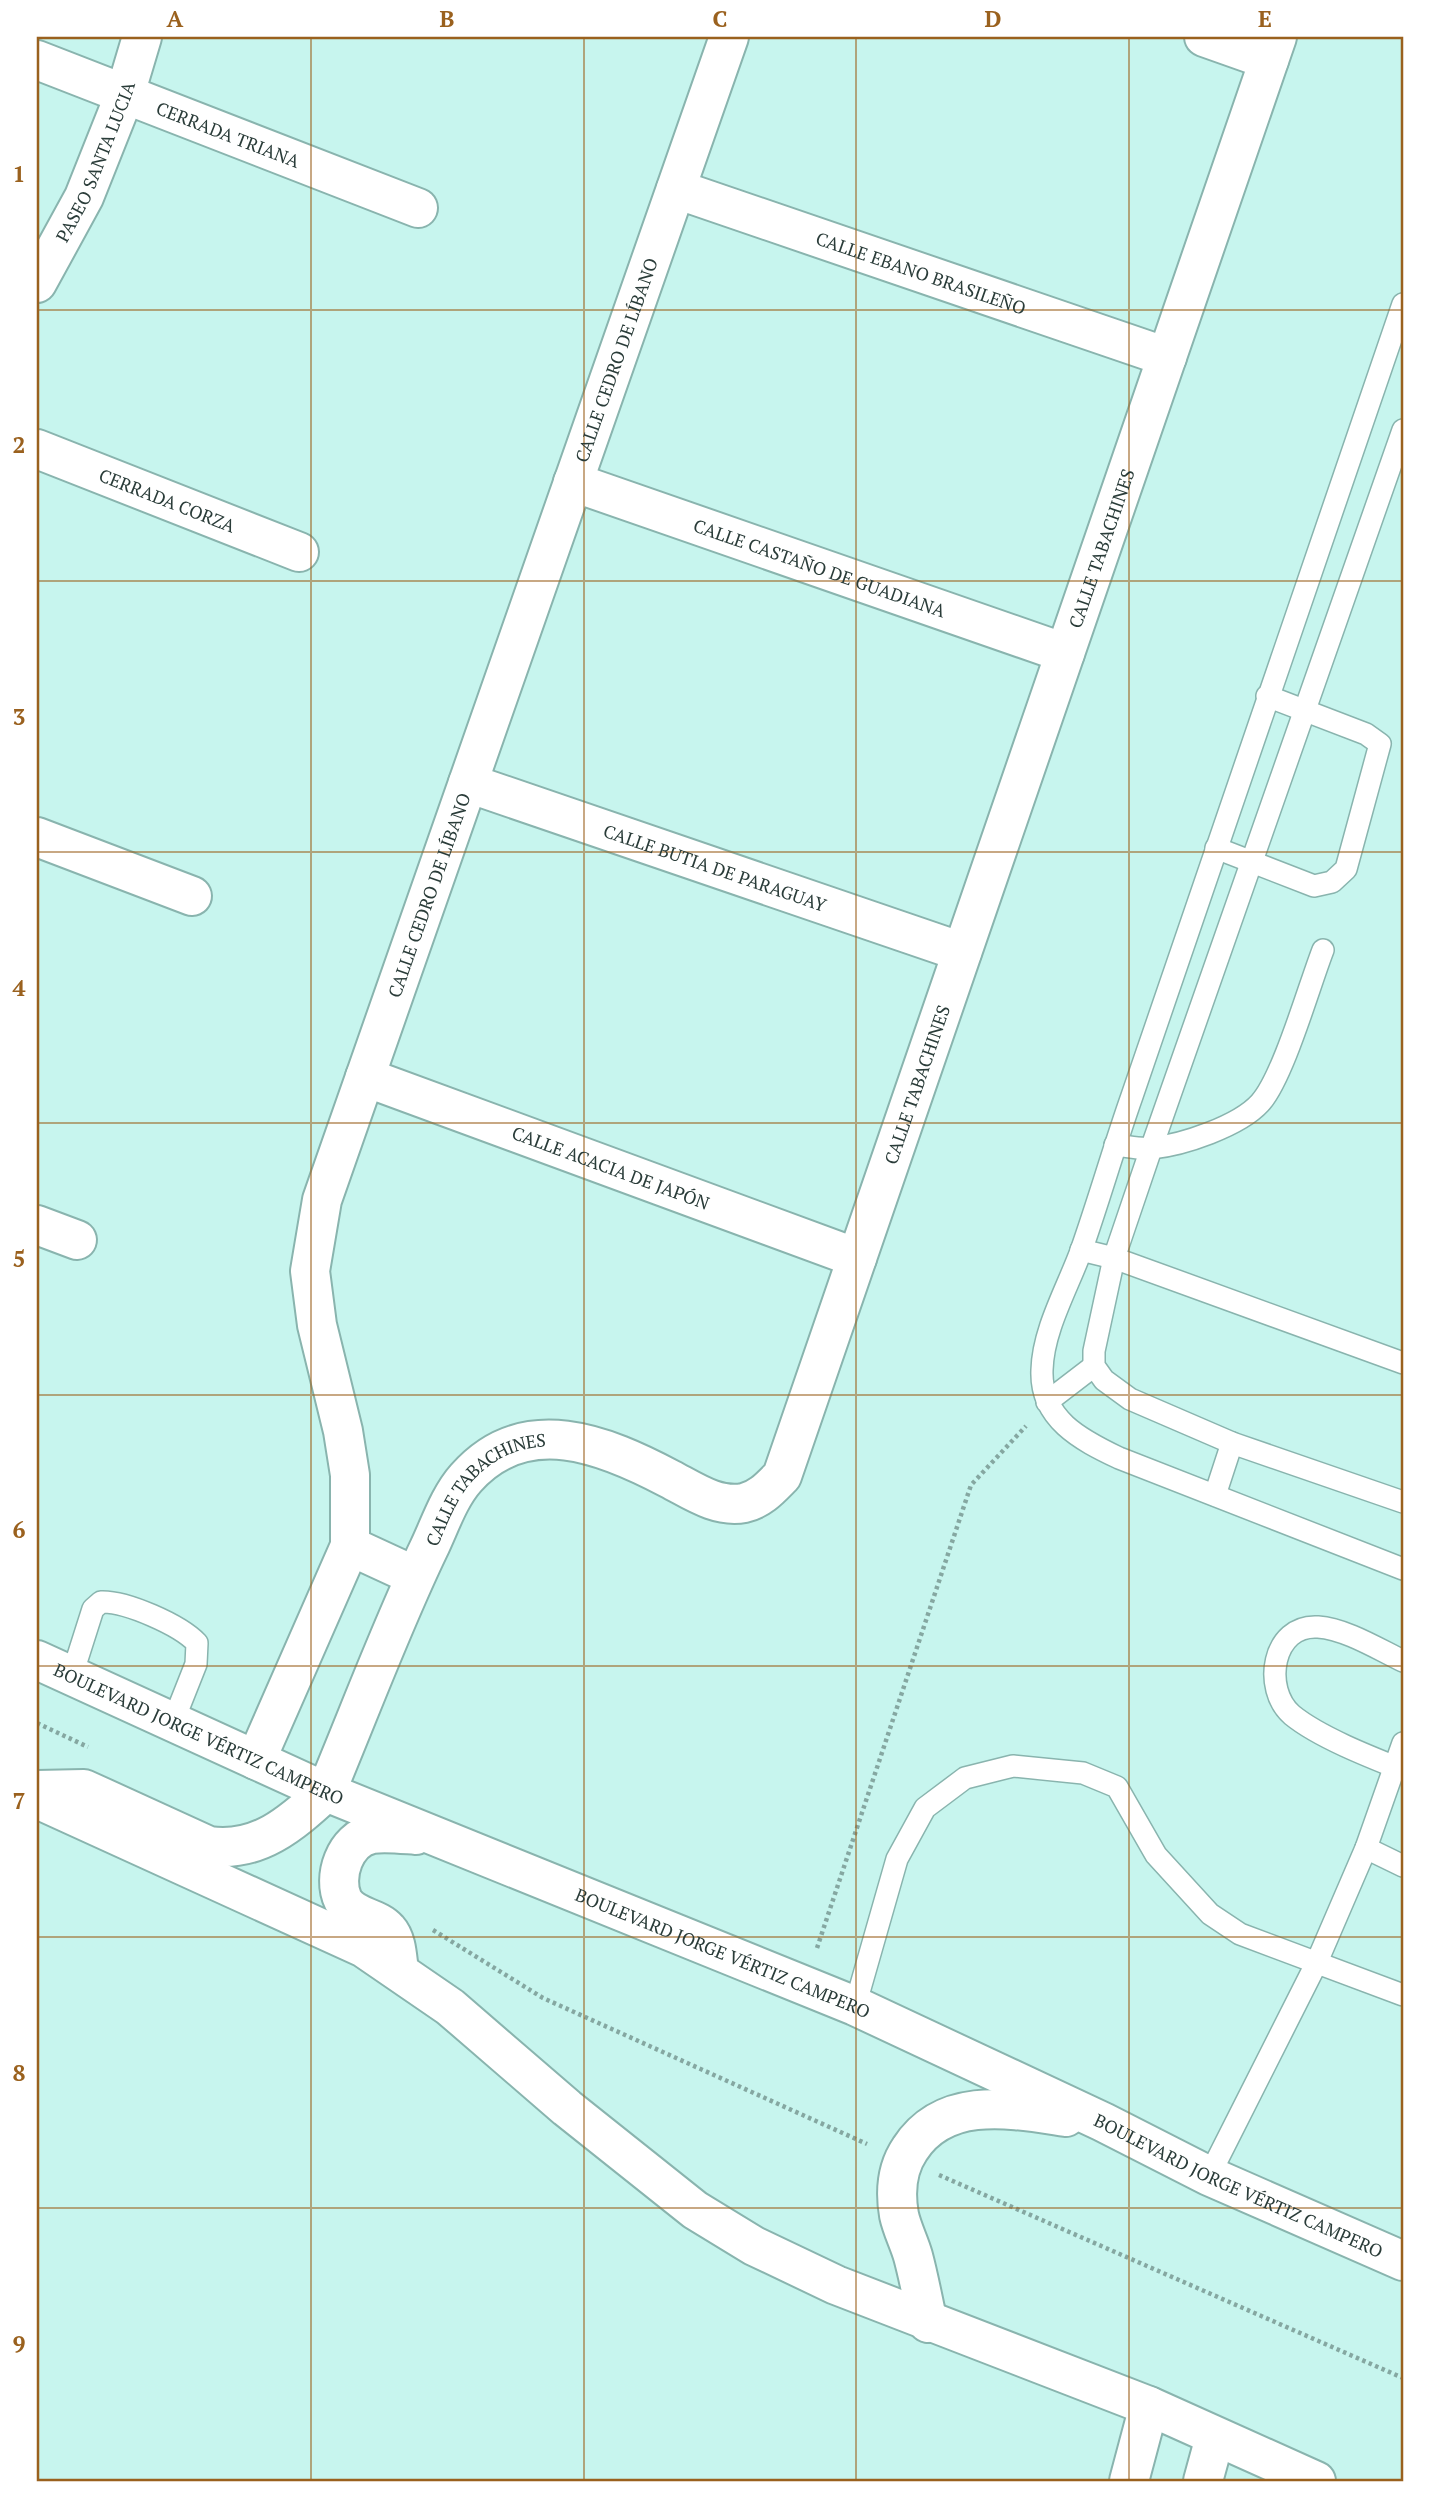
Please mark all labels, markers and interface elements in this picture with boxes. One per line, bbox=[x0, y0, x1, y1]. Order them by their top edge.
text: A bbox=[167, 3, 184, 34]
text: B bbox=[440, 3, 455, 34]
text: C bbox=[713, 3, 728, 34]
text: D bbox=[985, 3, 1002, 34]
text: E bbox=[1258, 3, 1272, 34]
street label: PASEO SANTA LUCIA bbox=[50, 78, 140, 246]
street label: CERRADA TRIANA bbox=[153, 95, 304, 173]
text: 1 bbox=[13, 158, 26, 189]
street label: CALLE EBANO BRASILEÑO bbox=[813, 226, 1029, 320]
street label: CALLE CEDRO DE LÍBANO bbox=[569, 254, 663, 465]
text: 2 bbox=[13, 429, 26, 460]
street label: CERRADA CORZA bbox=[96, 463, 239, 538]
street label: CALLE TABACHINES bbox=[1063, 466, 1140, 631]
street label: CALLE CASTAÑO DE GUADIANA bbox=[690, 513, 949, 623]
text: 3 bbox=[13, 701, 26, 732]
street label: CALLE CEDRO DE LÍBANO bbox=[382, 789, 476, 1001]
street label: CALLE BUTIA DE PARAGUAY bbox=[600, 818, 830, 917]
text: 4 bbox=[13, 972, 26, 1003]
street label: CALLE TABACHINES bbox=[878, 1002, 955, 1167]
street label: CALLE ACACIA DE JAPÓN bbox=[509, 1120, 713, 1215]
text: 5 bbox=[13, 1243, 26, 1274]
street label: CALLE TABACHINES bbox=[420, 1428, 546, 1550]
text: 6 bbox=[13, 1514, 26, 1545]
street label: BOULEVARD JORGE VÉRTIZ CAMPERO bbox=[50, 1657, 348, 1810]
text: 7 bbox=[13, 1785, 26, 1816]
street label: BOULEVARD JORGE VÉRTIZ CAMPERO bbox=[572, 1882, 874, 2024]
text: 8 bbox=[13, 2057, 26, 2088]
street label: BOULEVARD JORGE VÉRTIZ CAMPERO bbox=[1090, 2108, 1387, 2263]
text: 9 bbox=[13, 2328, 26, 2359]

